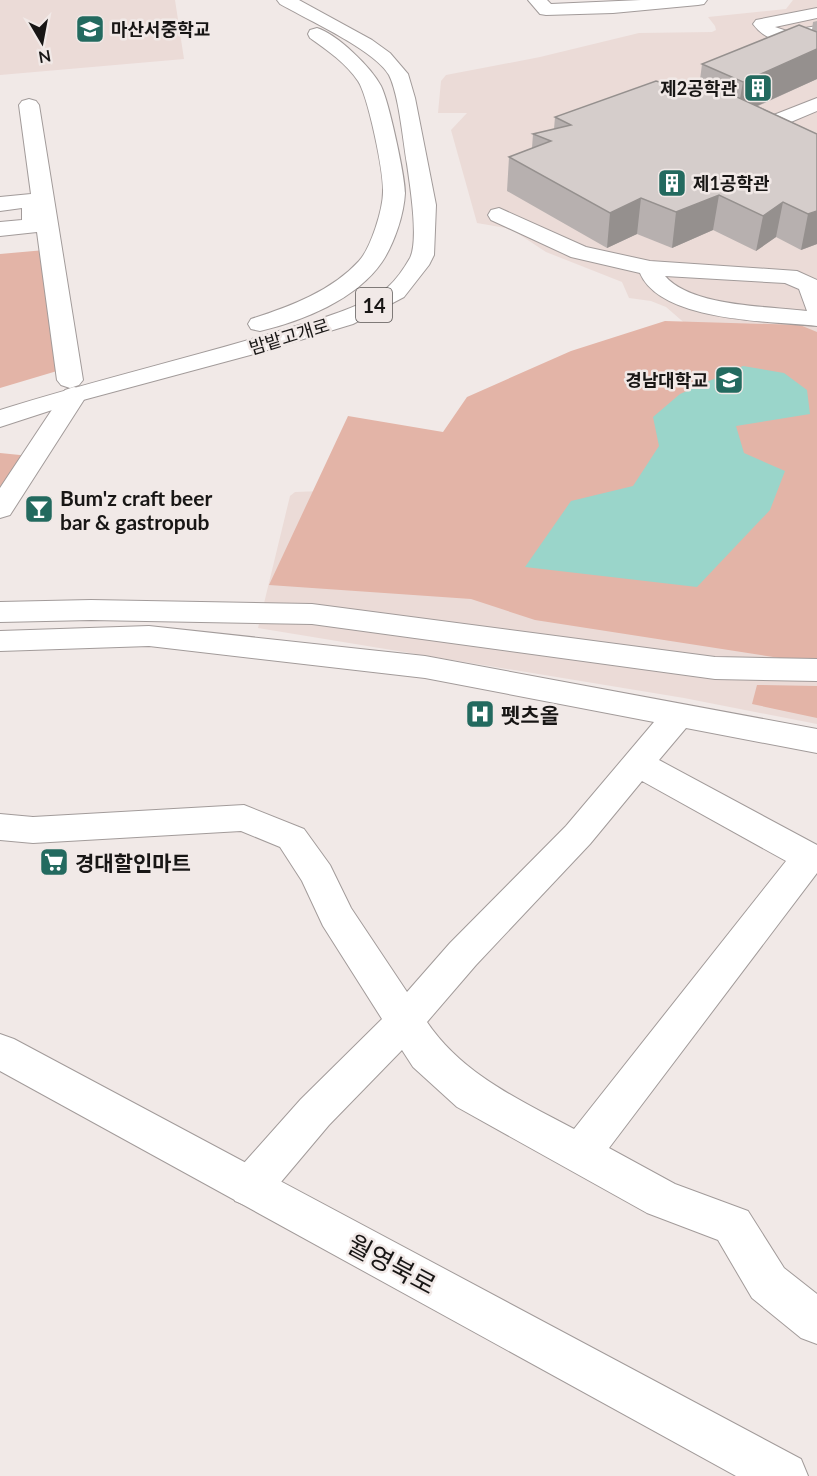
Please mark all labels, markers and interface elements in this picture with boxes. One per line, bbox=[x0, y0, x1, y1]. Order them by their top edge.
north arrow bbox=[12, 12, 72, 72]
school or university icon: 마산서중학교 bbox=[74, 13, 106, 45]
place label: 마산서중학교 bbox=[111, 18, 210, 40]
text: N bbox=[37, 47, 52, 68]
building icon: 제2공학관 bbox=[742, 72, 774, 104]
place label: 제2공학관 bbox=[660, 77, 737, 99]
building icon: 제1공학관 bbox=[656, 167, 688, 199]
place label: 제1공학관 bbox=[693, 172, 770, 194]
road number: 14 bbox=[356, 288, 392, 322]
street label: 밤밭고개로 bbox=[246, 313, 332, 359]
school or university icon: 경남대학교 bbox=[713, 364, 745, 396]
place label: 경남대학교 bbox=[625, 369, 708, 391]
place label: Bum'z craft beer bar & gastropub bbox=[60, 485, 213, 534]
bar icon: Bum'z craft beer bar & gastropub bbox=[23, 493, 55, 525]
hospital icon: 펫츠올 bbox=[464, 698, 496, 730]
place label: 펫츠올 bbox=[501, 702, 559, 727]
supermarket icon: 경대할인마트 bbox=[38, 846, 70, 878]
place label: 경대할인마트 bbox=[75, 850, 191, 875]
street label: 월영북로 bbox=[342, 1227, 442, 1301]

